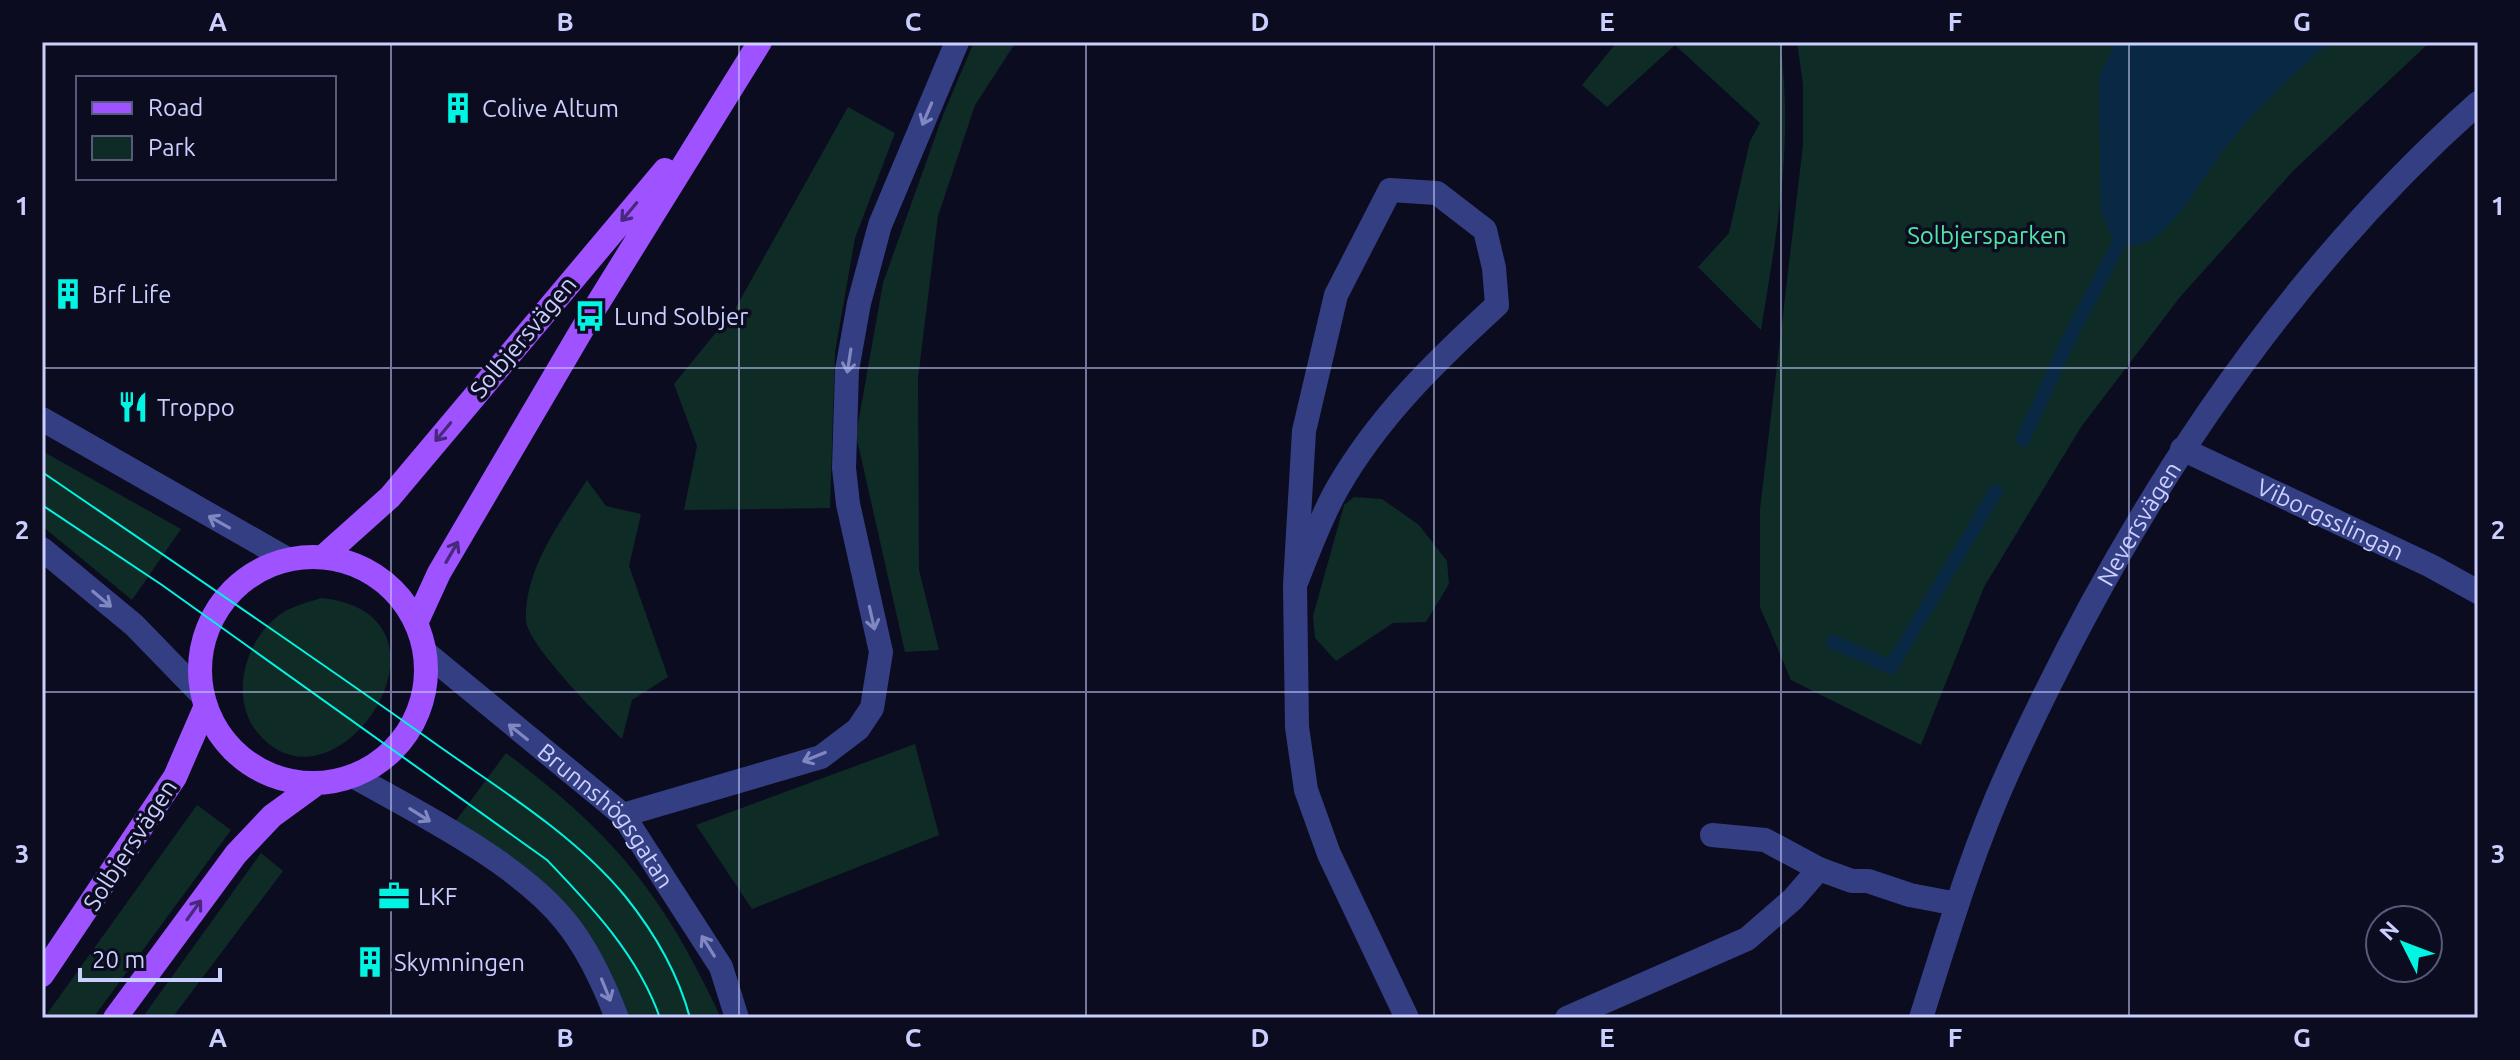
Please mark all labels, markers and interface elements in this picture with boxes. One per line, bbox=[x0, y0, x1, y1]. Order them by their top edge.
text: A bbox=[209, 7, 228, 36]
text: B bbox=[556, 7, 574, 36]
text: C bbox=[905, 7, 922, 36]
text: D bbox=[1251, 7, 1269, 36]
text: E bbox=[1599, 7, 1615, 36]
text: F bbox=[1948, 7, 1962, 36]
text: G bbox=[2293, 7, 2311, 36]
legend bbox=[76, 76, 336, 180]
building icon: Colive Altum bbox=[441, 91, 475, 125]
text: Road bbox=[148, 94, 203, 121]
place label: Colive Altum bbox=[482, 95, 619, 122]
one-way arrow bbox=[918, 101, 933, 126]
text: Park bbox=[148, 134, 196, 161]
text: 1 bbox=[15, 191, 29, 220]
text: 1 bbox=[2491, 191, 2505, 220]
one-way arrow bbox=[620, 201, 638, 222]
park label: Solbjersparken bbox=[1907, 222, 2067, 249]
street label: Solbjersvägen bbox=[464, 271, 582, 403]
building icon: Brf Life bbox=[51, 277, 85, 311]
place label: Brf Life bbox=[92, 281, 171, 308]
bus stop icon: Lund Solbjer bbox=[573, 299, 607, 333]
place label: Lund Solbjer bbox=[614, 303, 748, 330]
one-way arrow bbox=[841, 347, 856, 373]
restaurant icon: Troppo bbox=[116, 390, 150, 424]
place label: Troppo bbox=[157, 394, 235, 421]
one-way arrow bbox=[434, 422, 452, 442]
street label: Neversvägen bbox=[2091, 456, 2186, 590]
street label: Viborgsslingan bbox=[2253, 473, 2408, 565]
one-way arrow bbox=[208, 514, 231, 530]
text: 2 bbox=[15, 515, 29, 544]
text: 2 bbox=[2491, 515, 2505, 544]
one-way arrow bbox=[444, 541, 460, 564]
one-way arrow bbox=[92, 589, 112, 607]
one-way arrow bbox=[866, 604, 881, 630]
one-way arrow bbox=[508, 723, 529, 741]
street label: Brunnshögsgatan bbox=[533, 737, 680, 893]
one-way arrow bbox=[802, 751, 827, 766]
street label: Solbjersvägen bbox=[78, 775, 182, 915]
one-way arrow bbox=[409, 807, 431, 823]
text: 3 bbox=[15, 839, 29, 868]
text: 3 bbox=[2491, 839, 2505, 868]
office icon: LKF bbox=[377, 879, 411, 913]
place label: LKF bbox=[418, 883, 457, 910]
one-way arrow bbox=[186, 900, 203, 921]
north arrow bbox=[2364, 904, 2444, 984]
text: N bbox=[2374, 916, 2404, 945]
scale bar bbox=[80, 932, 220, 982]
one-way arrow bbox=[700, 935, 716, 958]
building icon: Skymningen bbox=[353, 945, 387, 979]
text: 20 m bbox=[92, 946, 145, 973]
place label: Skymningen bbox=[394, 949, 525, 976]
one-way arrow bbox=[599, 977, 614, 1002]
text: A bbox=[209, 1023, 228, 1052]
text: B bbox=[556, 1023, 574, 1052]
text: C bbox=[905, 1023, 922, 1052]
text: D bbox=[1251, 1023, 1269, 1052]
text: E bbox=[1599, 1023, 1615, 1052]
text: F bbox=[1948, 1023, 1962, 1052]
text: G bbox=[2293, 1023, 2311, 1052]

